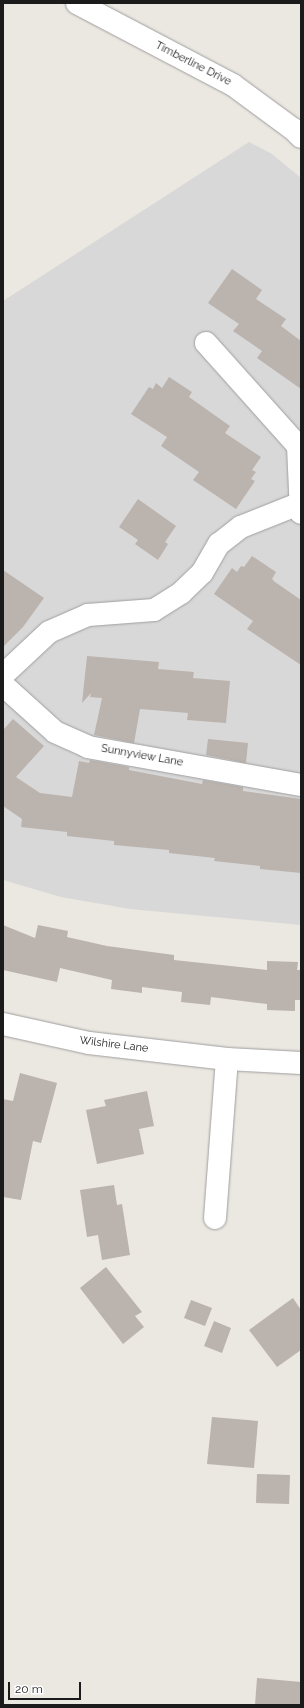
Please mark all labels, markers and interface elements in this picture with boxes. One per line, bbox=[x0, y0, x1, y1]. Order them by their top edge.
street label: Timberline Drive bbox=[153, 39, 233, 89]
street label: Sunnyview Lane bbox=[100, 742, 184, 770]
street label: Wilshire Lane bbox=[79, 1034, 149, 1056]
scale bar bbox=[10, 1674, 83, 1700]
text: 20 m bbox=[15, 1682, 43, 1696]

